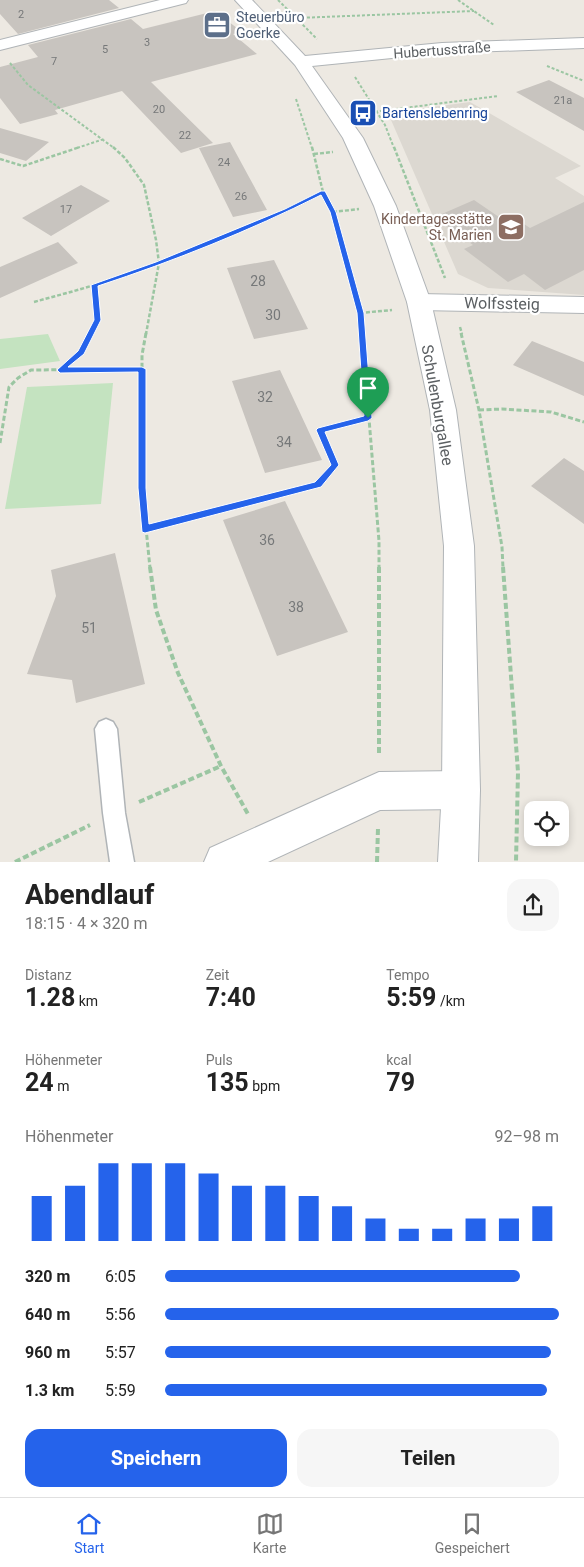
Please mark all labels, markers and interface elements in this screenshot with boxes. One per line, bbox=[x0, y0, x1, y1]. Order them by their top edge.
house number: 2 bbox=[18, 8, 24, 21]
place label: Steuerbüro Goerke bbox=[236, 9, 304, 41]
office icon: Steuerbüro Goerke bbox=[202, 10, 232, 40]
house number: 3 bbox=[144, 36, 150, 49]
street label: Hubertusstraße bbox=[393, 39, 491, 61]
house number: 5 bbox=[102, 43, 108, 56]
house number: 7 bbox=[51, 55, 57, 68]
house number: 21a bbox=[554, 94, 572, 107]
bus stop icon: Bartenslebenring bbox=[348, 98, 378, 128]
house number: 20 bbox=[153, 103, 165, 116]
place label: Bartenslebenring bbox=[382, 105, 488, 121]
house number: 22 bbox=[179, 129, 191, 142]
house number: 24 bbox=[218, 156, 230, 169]
house number: 26 bbox=[235, 190, 247, 203]
house number: 17 bbox=[60, 203, 72, 216]
place label: Kindertagesstätte St. Marien bbox=[381, 211, 492, 243]
school or university icon: Kindertagesstätte St. Marien bbox=[496, 212, 526, 242]
house number: 28 bbox=[250, 273, 266, 289]
street label: Wolfssteig bbox=[464, 293, 540, 314]
house number: 30 bbox=[265, 307, 281, 323]
street label: Schulenburgallee bbox=[418, 343, 457, 467]
pin bbox=[347, 367, 389, 418]
icon: arrive bbox=[354, 374, 382, 402]
house number: 32 bbox=[257, 389, 273, 405]
house number: 34 bbox=[276, 434, 292, 450]
house number: 36 bbox=[259, 532, 275, 548]
house number: 38 bbox=[288, 599, 304, 615]
house number: 51 bbox=[81, 620, 97, 636]
map controls bbox=[524, 801, 569, 846]
button: locate bbox=[524, 801, 569, 846]
text: Abendlauf bbox=[25, 878, 154, 911]
button: share bbox=[507, 879, 559, 931]
text: 18:15 · 4 × 320 m bbox=[25, 914, 147, 933]
text: Distanz bbox=[25, 967, 72, 983]
text: Zeit bbox=[206, 967, 229, 983]
text: Tempo bbox=[386, 967, 430, 983]
text: 1.28 bbox=[25, 983, 75, 1012]
text: 7:40 bbox=[206, 983, 256, 1012]
text: 5:59 bbox=[386, 983, 436, 1012]
text: km bbox=[75, 993, 98, 1009]
text: /km bbox=[436, 993, 465, 1009]
text: Höhenmeter bbox=[25, 1052, 102, 1068]
text: Puls bbox=[206, 1052, 233, 1068]
text: kcal bbox=[386, 1052, 412, 1068]
text: 24 bbox=[25, 1068, 54, 1097]
text: 135 bbox=[206, 1068, 249, 1097]
text: 79 bbox=[386, 1068, 415, 1097]
text: m bbox=[54, 1078, 69, 1094]
text: bpm bbox=[249, 1078, 280, 1094]
text: Höhenmeter bbox=[25, 1127, 113, 1146]
text: 92–98 m bbox=[495, 1127, 559, 1146]
text: 320 m bbox=[25, 1267, 70, 1286]
text: 6:05 bbox=[105, 1267, 136, 1286]
text: 640 m bbox=[25, 1305, 70, 1324]
text: 5:56 bbox=[105, 1305, 136, 1324]
text: 960 m bbox=[25, 1343, 70, 1362]
text: 5:57 bbox=[105, 1343, 136, 1362]
text: 1.3 km bbox=[25, 1381, 74, 1400]
text: 5:59 bbox=[105, 1381, 136, 1400]
button: Speichern bbox=[25, 1429, 287, 1487]
button: Teilen bbox=[297, 1429, 559, 1487]
tab: Start bbox=[74, 1510, 104, 1556]
tab: Karte bbox=[253, 1510, 286, 1556]
tab: Gespeichert bbox=[435, 1510, 510, 1556]

